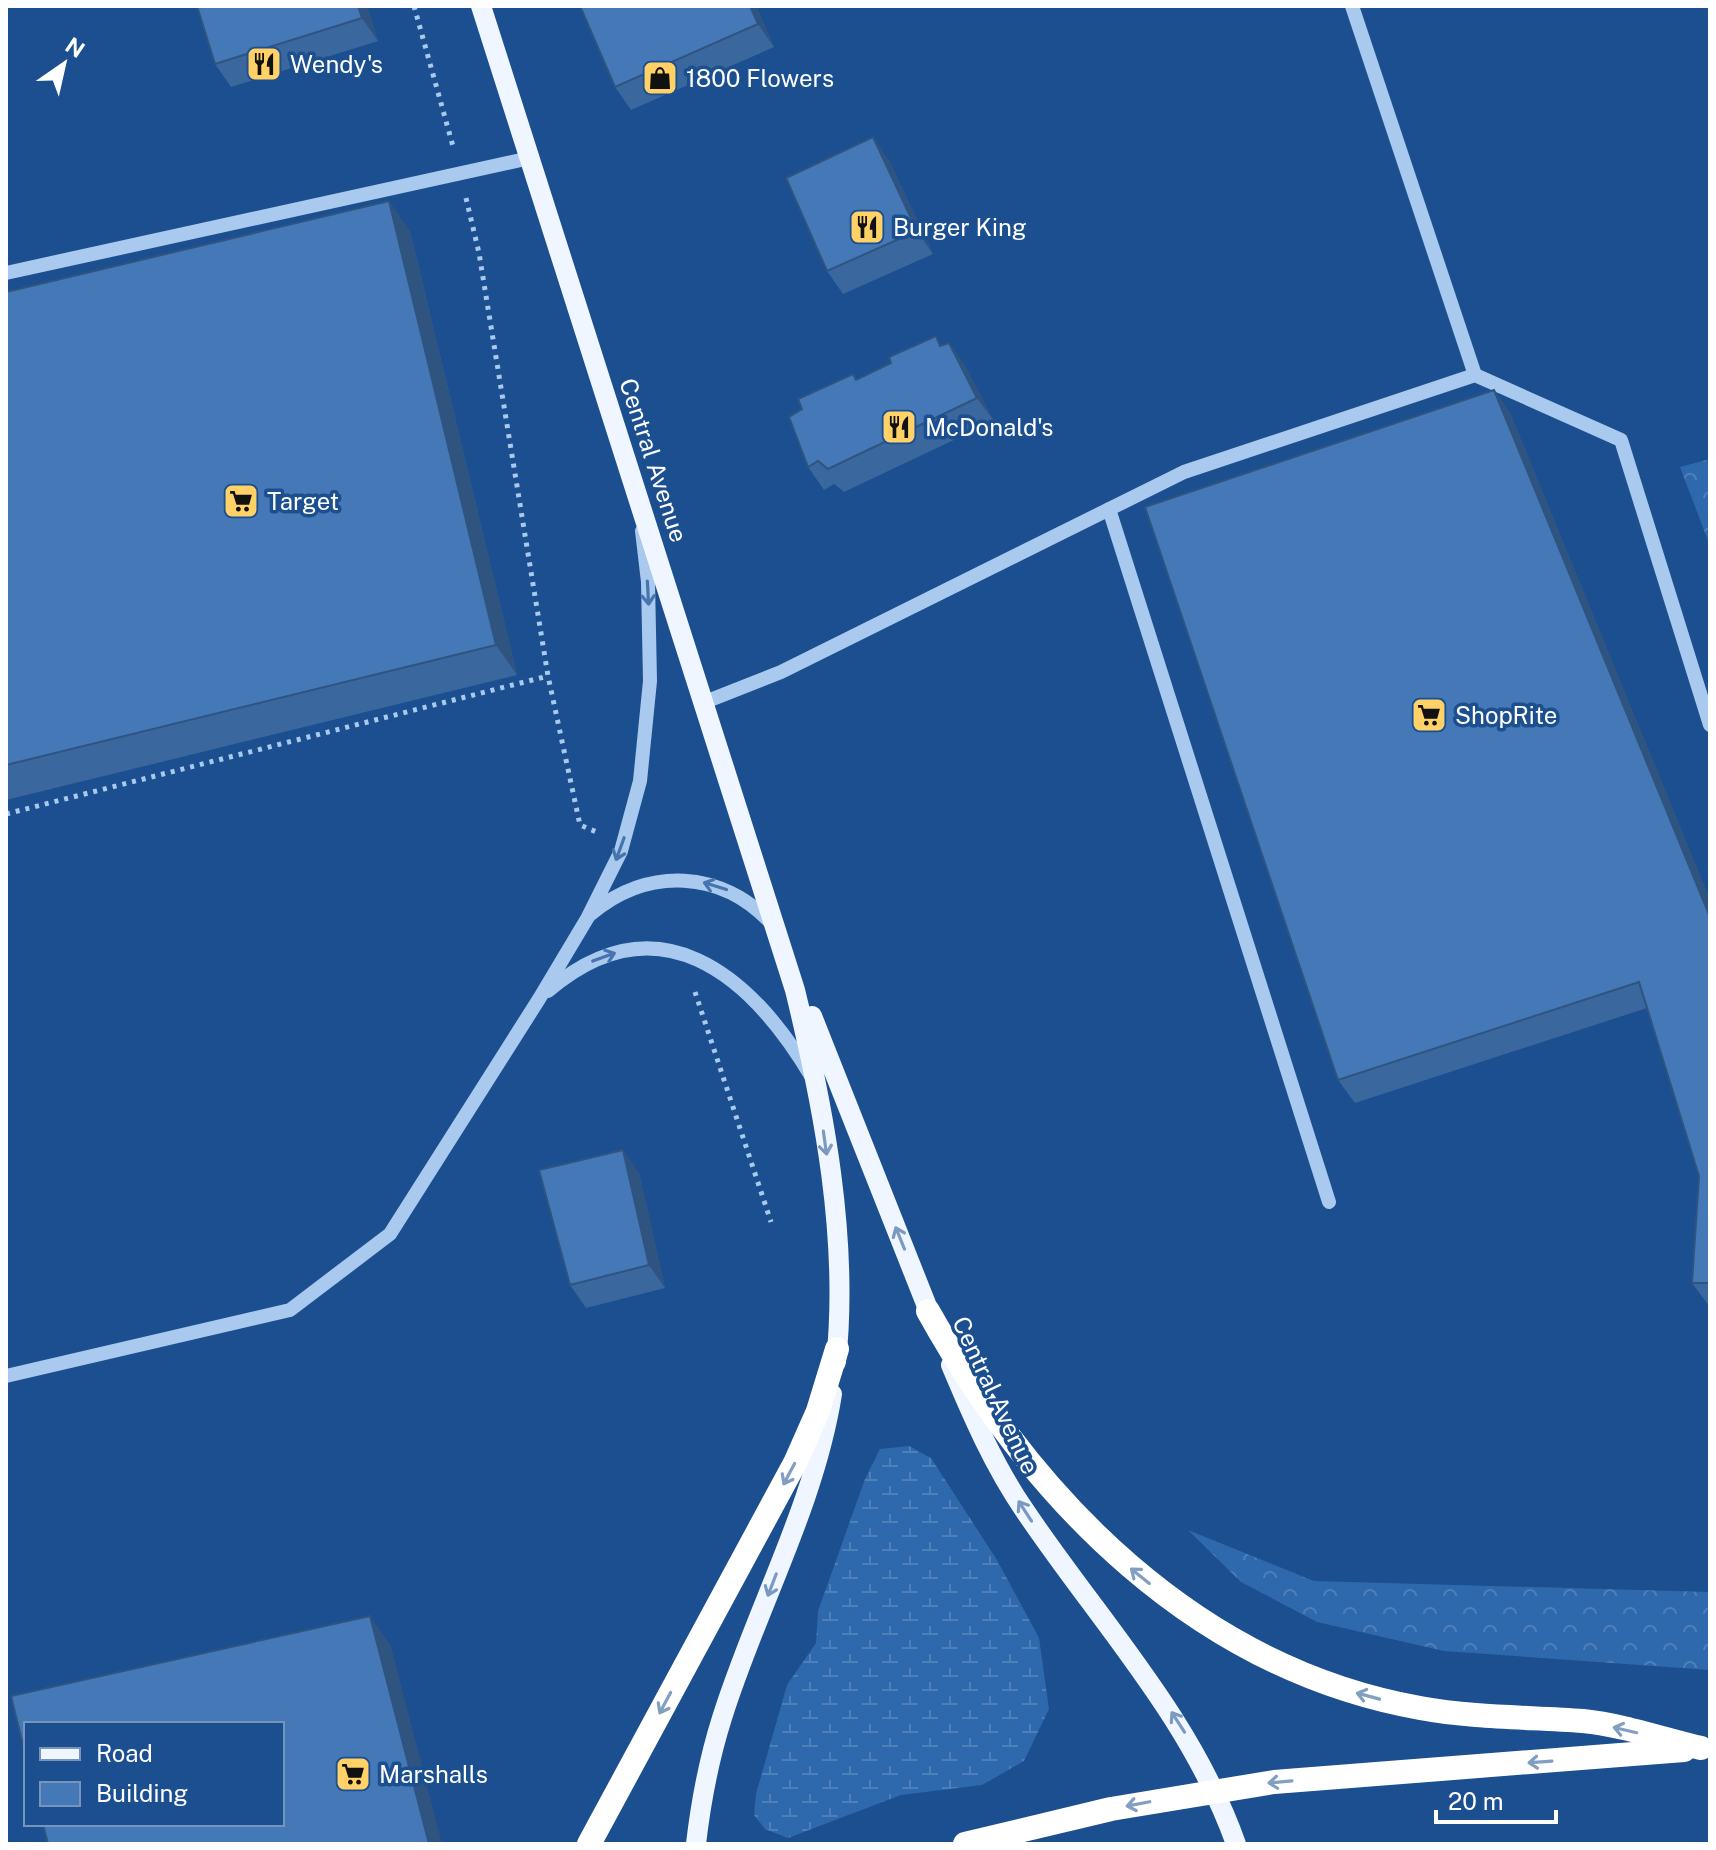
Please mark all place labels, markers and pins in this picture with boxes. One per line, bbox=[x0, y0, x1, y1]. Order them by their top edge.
restaurant icon: Wendy's bbox=[245, 45, 283, 83]
place label: Wendy's bbox=[290, 50, 383, 78]
shop icon: 1800 Flowers bbox=[641, 59, 679, 97]
place label: 1800 Flowers bbox=[686, 64, 834, 92]
restaurant icon: Burger King bbox=[848, 208, 886, 246]
place label: Burger King bbox=[893, 213, 1027, 241]
restaurant icon: McDonald's bbox=[880, 408, 918, 446]
place label: McDonald's bbox=[925, 413, 1053, 441]
supermarket icon: Target bbox=[222, 482, 260, 520]
place label: Target bbox=[267, 487, 339, 515]
supermarket icon: ShopRite bbox=[1410, 696, 1448, 734]
place label: ShopRite bbox=[1455, 701, 1557, 729]
supermarket icon: Marshalls bbox=[334, 1755, 372, 1793]
place label: Marshalls bbox=[379, 1760, 488, 1788]

